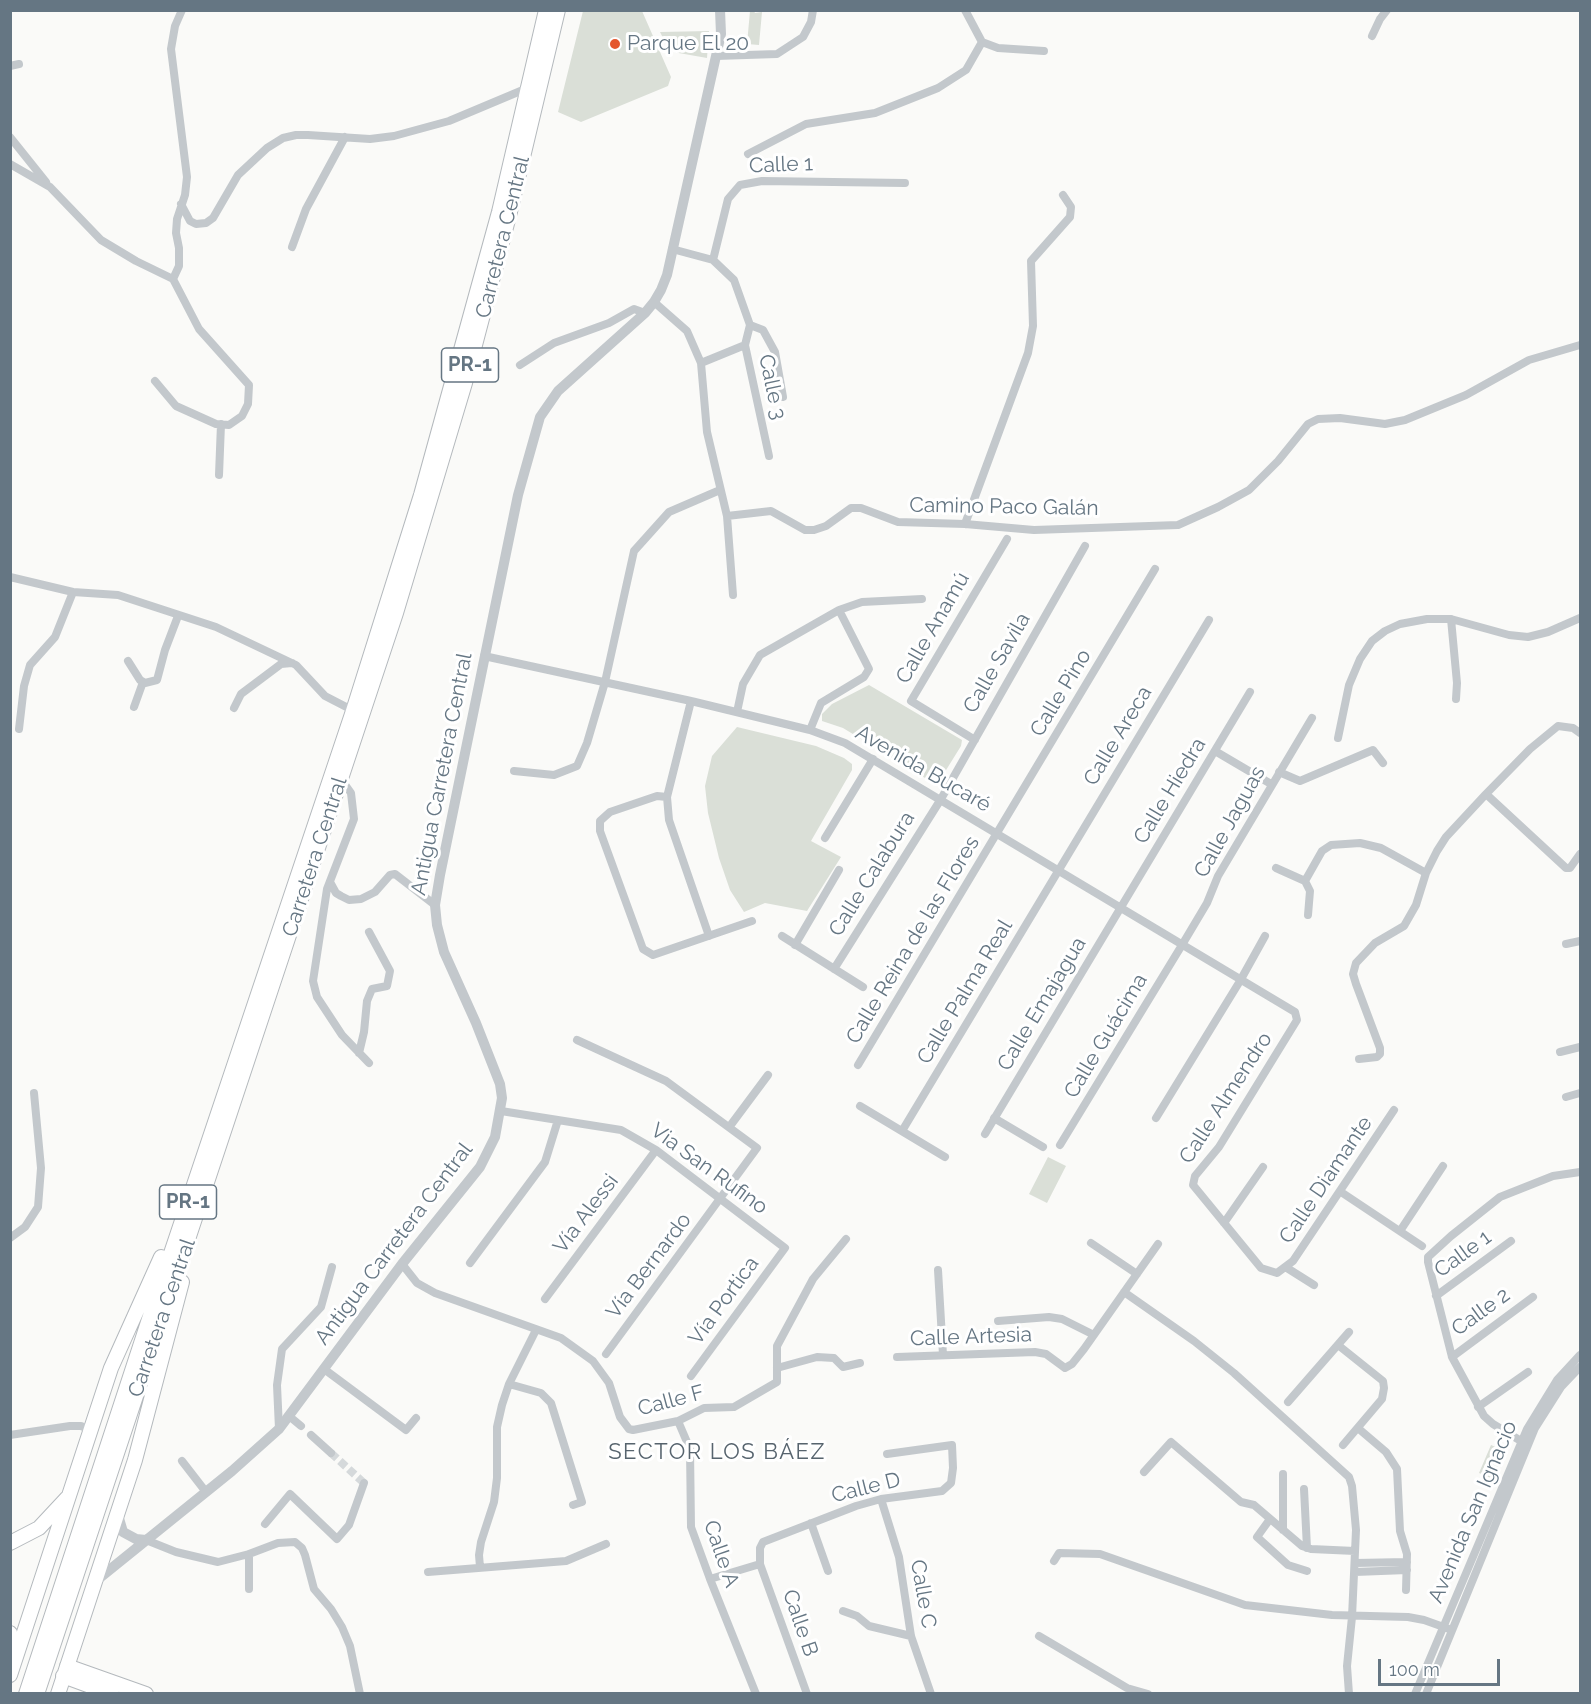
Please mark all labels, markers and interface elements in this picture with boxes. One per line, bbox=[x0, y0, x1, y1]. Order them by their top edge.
place label: Parque El 20 bbox=[627, 31, 749, 57]
marker: Parque El 20 bbox=[608, 37, 622, 51]
street label: Calle 1 bbox=[749, 151, 813, 179]
street label: Carretera Central bbox=[471, 153, 535, 321]
road number: PR-1 bbox=[442, 348, 498, 382]
street label: Calle 3 bbox=[753, 352, 791, 422]
street label: Camino Paco Galán bbox=[909, 493, 1099, 521]
street label: Calle Anamú bbox=[891, 568, 975, 688]
street label: Calle Savila bbox=[958, 608, 1036, 718]
street label: Calle Pino bbox=[1025, 645, 1097, 741]
street label: Antigua Carretera Central bbox=[406, 651, 478, 897]
street label: Calle Areca bbox=[1078, 682, 1158, 790]
street label: Avenida Bucaré bbox=[851, 720, 995, 818]
street label: Calle Hiedra bbox=[1129, 733, 1211, 849]
street label: Calle Jaguas bbox=[1189, 762, 1271, 882]
street label: Carretera Central bbox=[277, 774, 353, 940]
street label: Calle Calabura bbox=[824, 807, 920, 941]
street label: Calle Reina de las Flores bbox=[841, 832, 985, 1048]
street label: Calle Palma Real bbox=[912, 915, 1018, 1069]
street label: Calle Emajagua bbox=[992, 933, 1092, 1075]
street label: Calle Guácima bbox=[1059, 969, 1153, 1103]
street label: Calle Almendro bbox=[1174, 1028, 1278, 1168]
street label: Calle Diamante bbox=[1274, 1112, 1378, 1248]
street label: Via San Rufino bbox=[645, 1118, 773, 1220]
street label: Antigua Carretera Central bbox=[310, 1138, 478, 1350]
street label: Vía Alessi bbox=[548, 1169, 624, 1259]
road number: PR-1 bbox=[160, 1185, 216, 1219]
street label: Vía Bernardo bbox=[601, 1208, 697, 1324]
street label: Calle 1 bbox=[1430, 1225, 1496, 1283]
street label: Carretera Central bbox=[123, 1235, 201, 1401]
street label: Vía Portica bbox=[684, 1252, 764, 1350]
street label: Calle 2 bbox=[1447, 1282, 1515, 1342]
street label: Calle Artesia bbox=[910, 1322, 1032, 1352]
street label: Calle F bbox=[635, 1380, 707, 1422]
street label: Avenida San Ignacio bbox=[1423, 1417, 1523, 1607]
district label: SECTOR LOS BÁEZ bbox=[608, 1439, 826, 1465]
street label: Calle D bbox=[829, 1467, 903, 1509]
street label: Calle A bbox=[698, 1517, 744, 1591]
street label: Calle C bbox=[905, 1558, 941, 1630]
street label: Calle B bbox=[777, 1586, 823, 1660]
scale bar bbox=[1381, 1647, 1502, 1685]
text: 100 m bbox=[1389, 1659, 1440, 1680]

